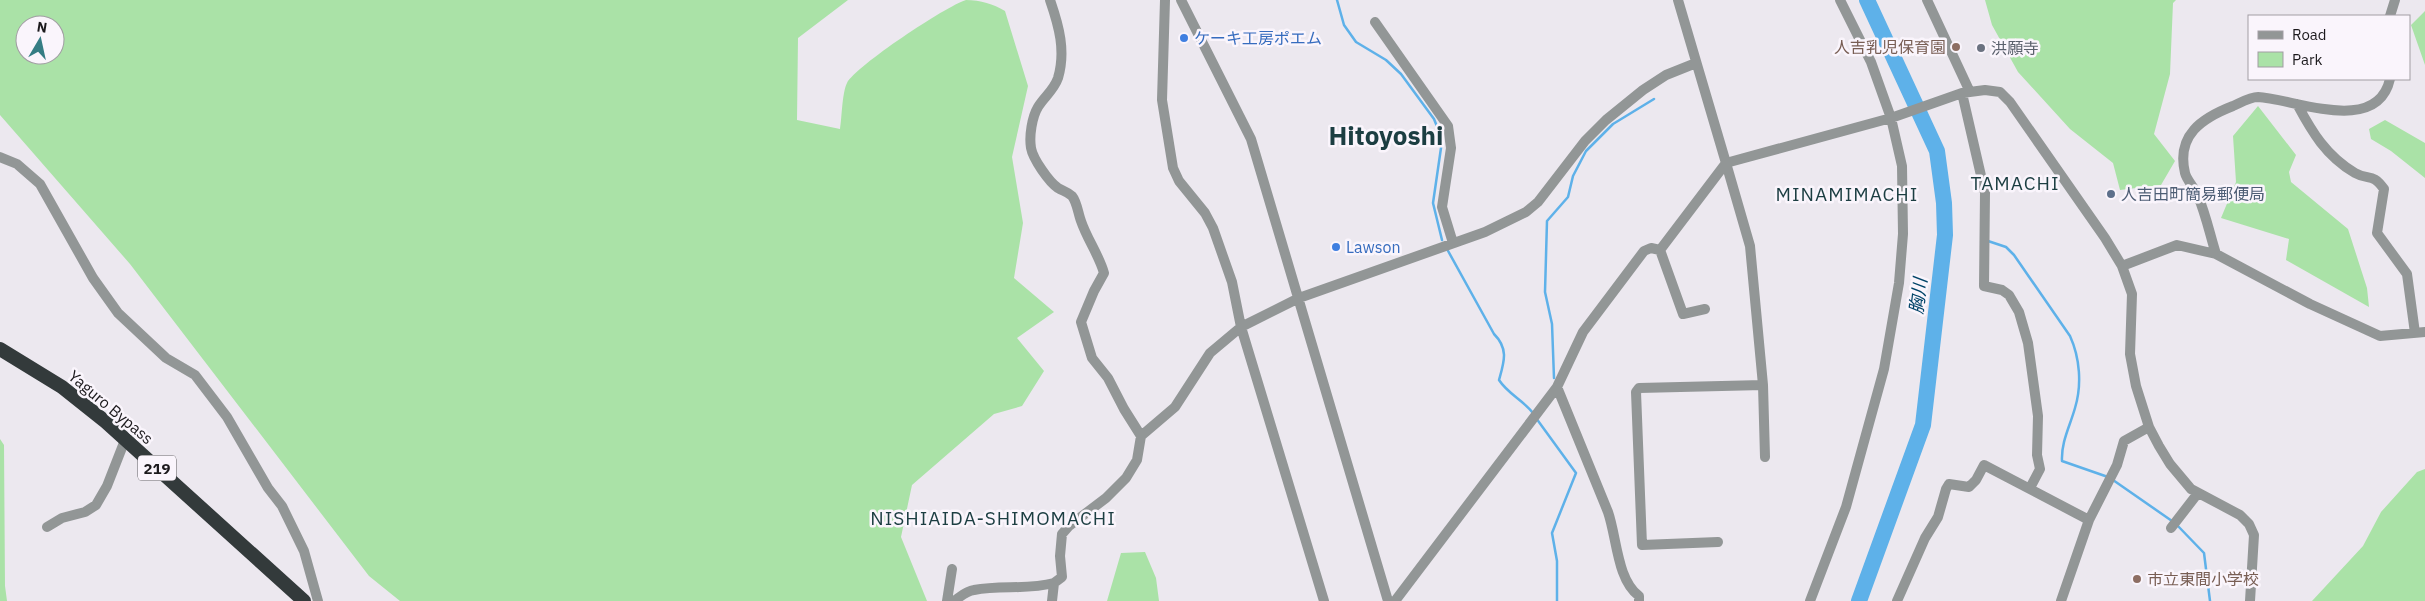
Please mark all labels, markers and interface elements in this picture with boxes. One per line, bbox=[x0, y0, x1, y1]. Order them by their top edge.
north arrow bbox=[15, 15, 65, 65]
legend bbox=[2248, 15, 2410, 80]
text: N bbox=[36, 17, 48, 37]
text: Road bbox=[2292, 25, 2327, 44]
place label: ケーキ工房ポエム bbox=[1194, 28, 1322, 48]
marker: ケーキ工房ポエム bbox=[1178, 32, 1190, 44]
place label: 人吉乳児保育園 bbox=[1834, 37, 1946, 57]
place label: 洪願寺 bbox=[1991, 38, 2039, 58]
marker: 人吉乳児保育園 bbox=[1950, 41, 1962, 53]
marker: 洪願寺 bbox=[1975, 42, 1987, 54]
text: Park bbox=[2292, 50, 2322, 69]
district label: Hitoyoshi bbox=[1329, 118, 1443, 152]
district label: TAMACHI bbox=[1971, 171, 2059, 195]
district label: MINAMIMACHI bbox=[1776, 182, 1918, 206]
place label: 人吉田町簡易郵便局 bbox=[2121, 184, 2265, 204]
marker: 人吉田町簡易郵便局 bbox=[2105, 188, 2117, 200]
place label: Lawson bbox=[1346, 237, 1401, 257]
marker: Lawson bbox=[1330, 241, 1342, 253]
water label: 胸川 bbox=[1904, 275, 1932, 315]
street label: Yaguro Bypass bbox=[64, 366, 158, 448]
road number: 219 bbox=[138, 456, 176, 480]
district label: NISHIAIDA-SHIMOMACHI bbox=[870, 506, 1116, 530]
place label: 市立東間小学校 bbox=[2147, 569, 2259, 589]
marker: 市立東間小学校 bbox=[2131, 573, 2143, 585]

